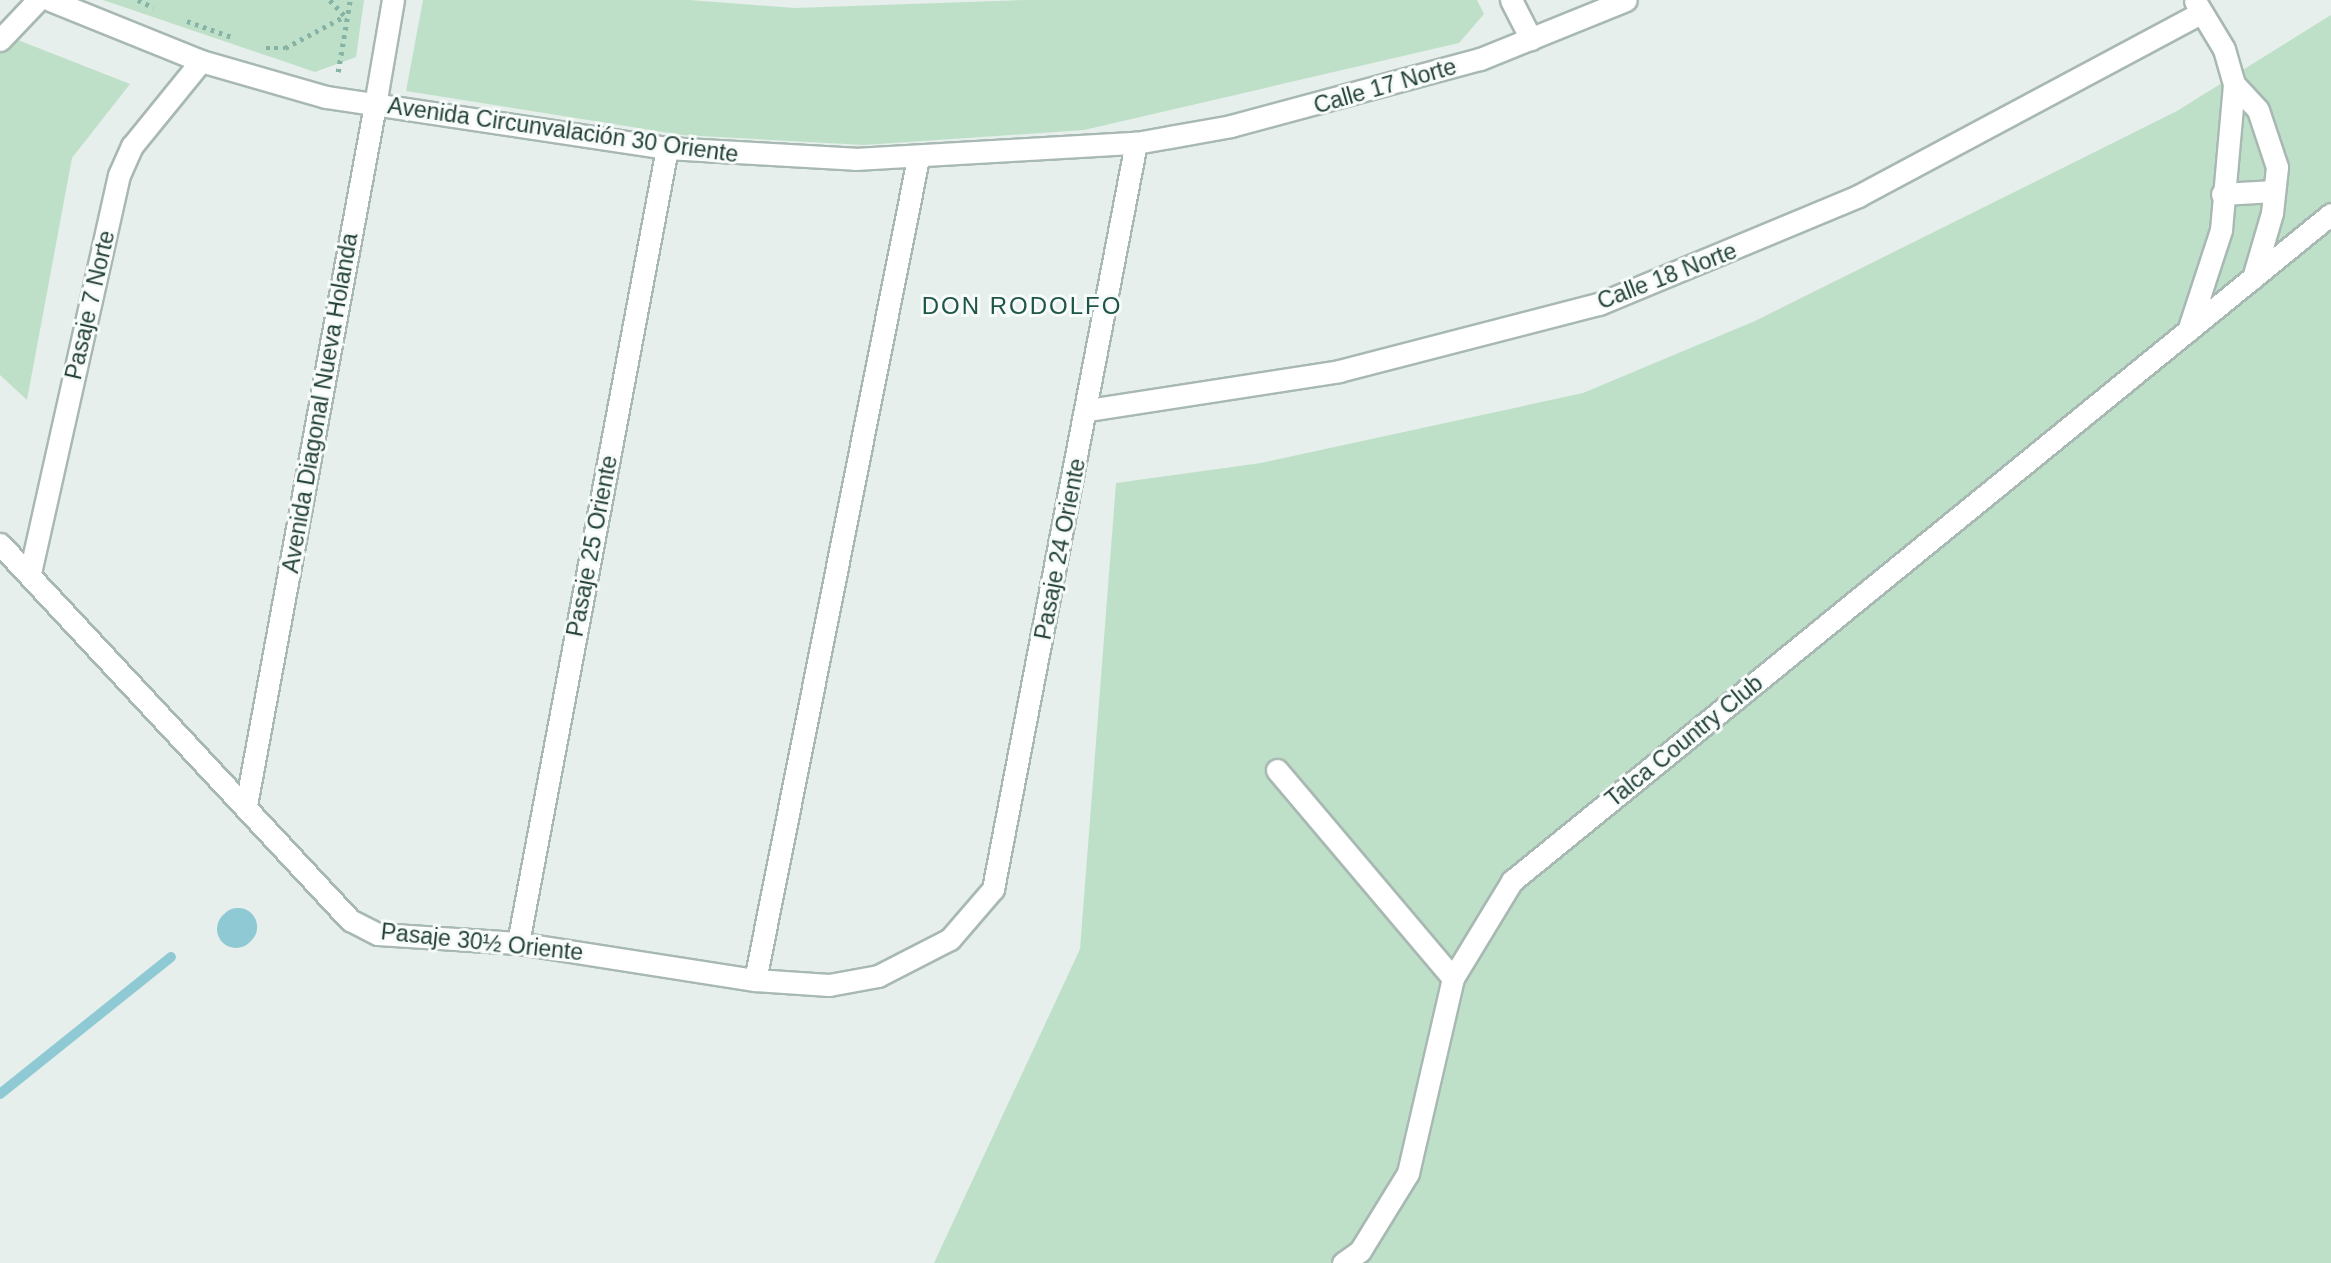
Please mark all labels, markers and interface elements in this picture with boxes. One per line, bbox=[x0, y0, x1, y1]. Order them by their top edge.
street label: Calle 17 Norte bbox=[1311, 52, 1459, 120]
street label: Avenida Circunvalación 30 Oriente bbox=[386, 92, 740, 168]
street label: Pasaje 7 Norte bbox=[59, 228, 121, 382]
street label: Avenida Diagonal Nueva Holanda bbox=[276, 231, 364, 575]
street label: Calle 18 Norte bbox=[1593, 237, 1741, 315]
district label: DON RODOLFO bbox=[923, 292, 1121, 320]
street label: Pasaje 25 Oriente bbox=[561, 453, 623, 639]
street label: Pasaje 24 Oriente bbox=[1029, 456, 1091, 642]
street label: Talca Country Club bbox=[1600, 669, 1768, 813]
street label: Pasaje 30½ Oriente bbox=[379, 918, 585, 966]

